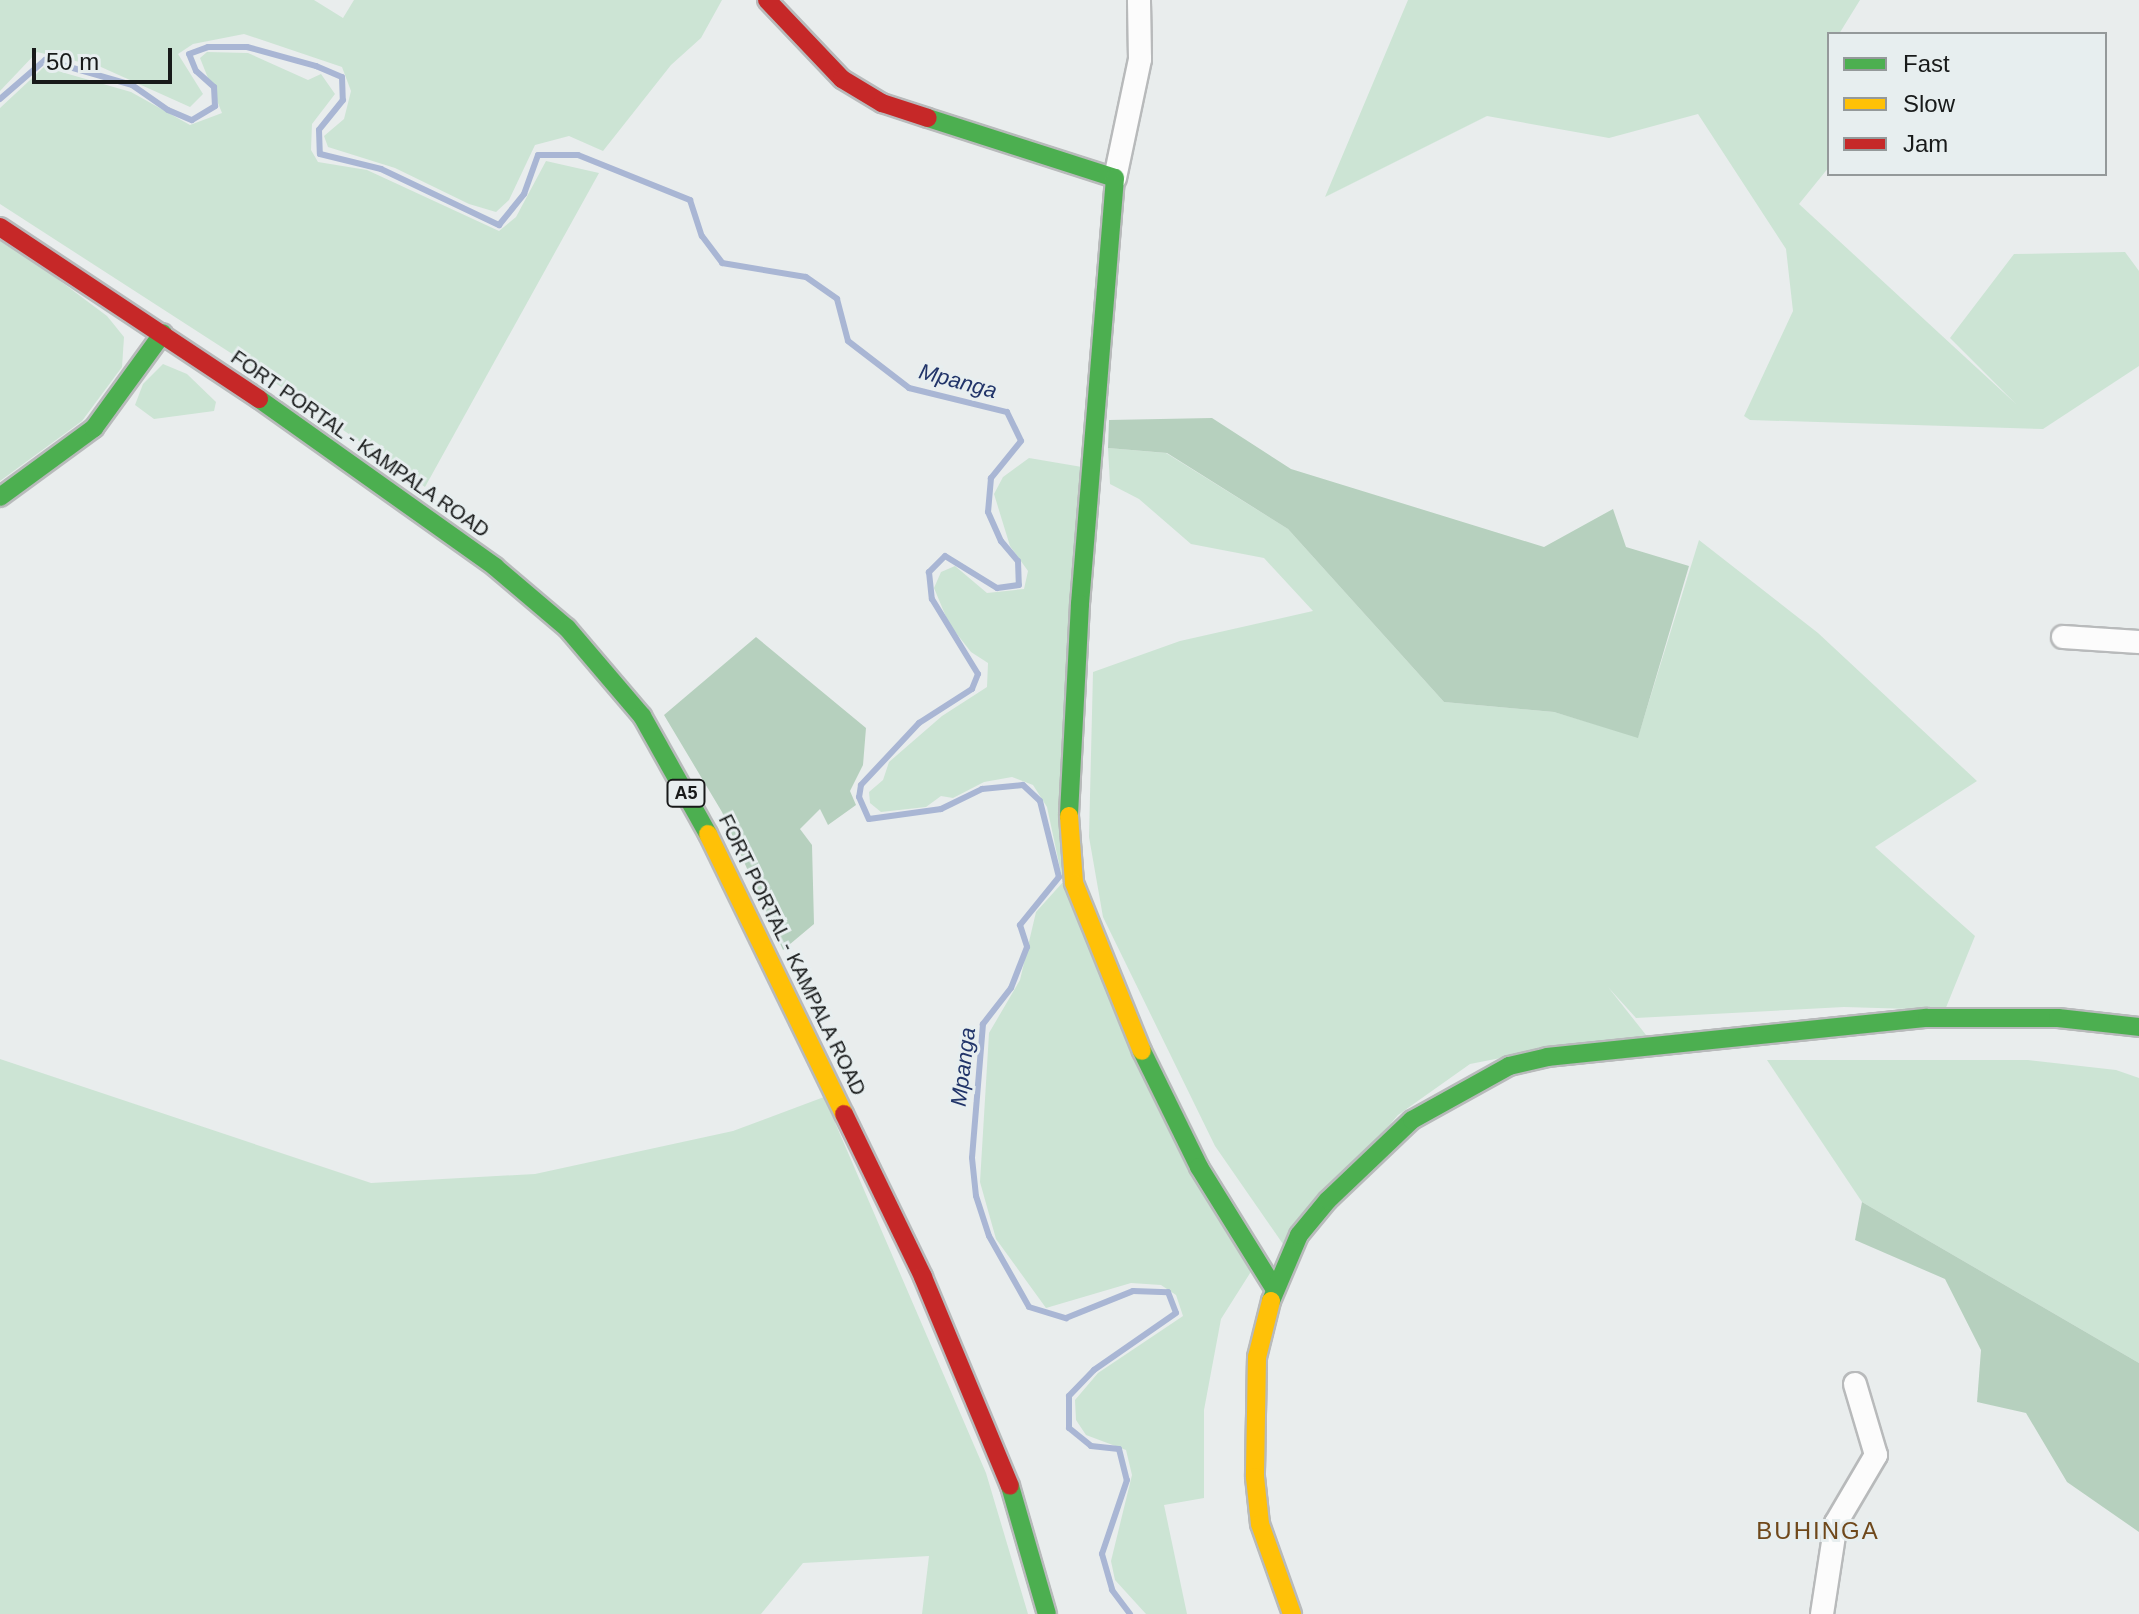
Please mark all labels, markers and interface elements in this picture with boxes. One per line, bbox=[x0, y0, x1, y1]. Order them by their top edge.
scale bar bbox=[36, 32, 176, 82]
legend bbox=[1827, 32, 2107, 176]
text: 50 m bbox=[46, 48, 99, 75]
text: Fast bbox=[1903, 50, 1950, 77]
text: Slow bbox=[1903, 90, 1955, 117]
text: Jam bbox=[1903, 130, 1948, 157]
street label: FORT PORTAL - KAMPALA ROAD bbox=[225, 345, 495, 543]
water label: Mpanga bbox=[916, 358, 1000, 404]
road number: A5 bbox=[666, 779, 706, 807]
street label: FORT PORTAL - KAMPALA ROAD bbox=[713, 810, 871, 1100]
water label: Mpanga bbox=[945, 1026, 981, 1108]
district label: BUHINGA bbox=[1756, 1517, 1880, 1545]

